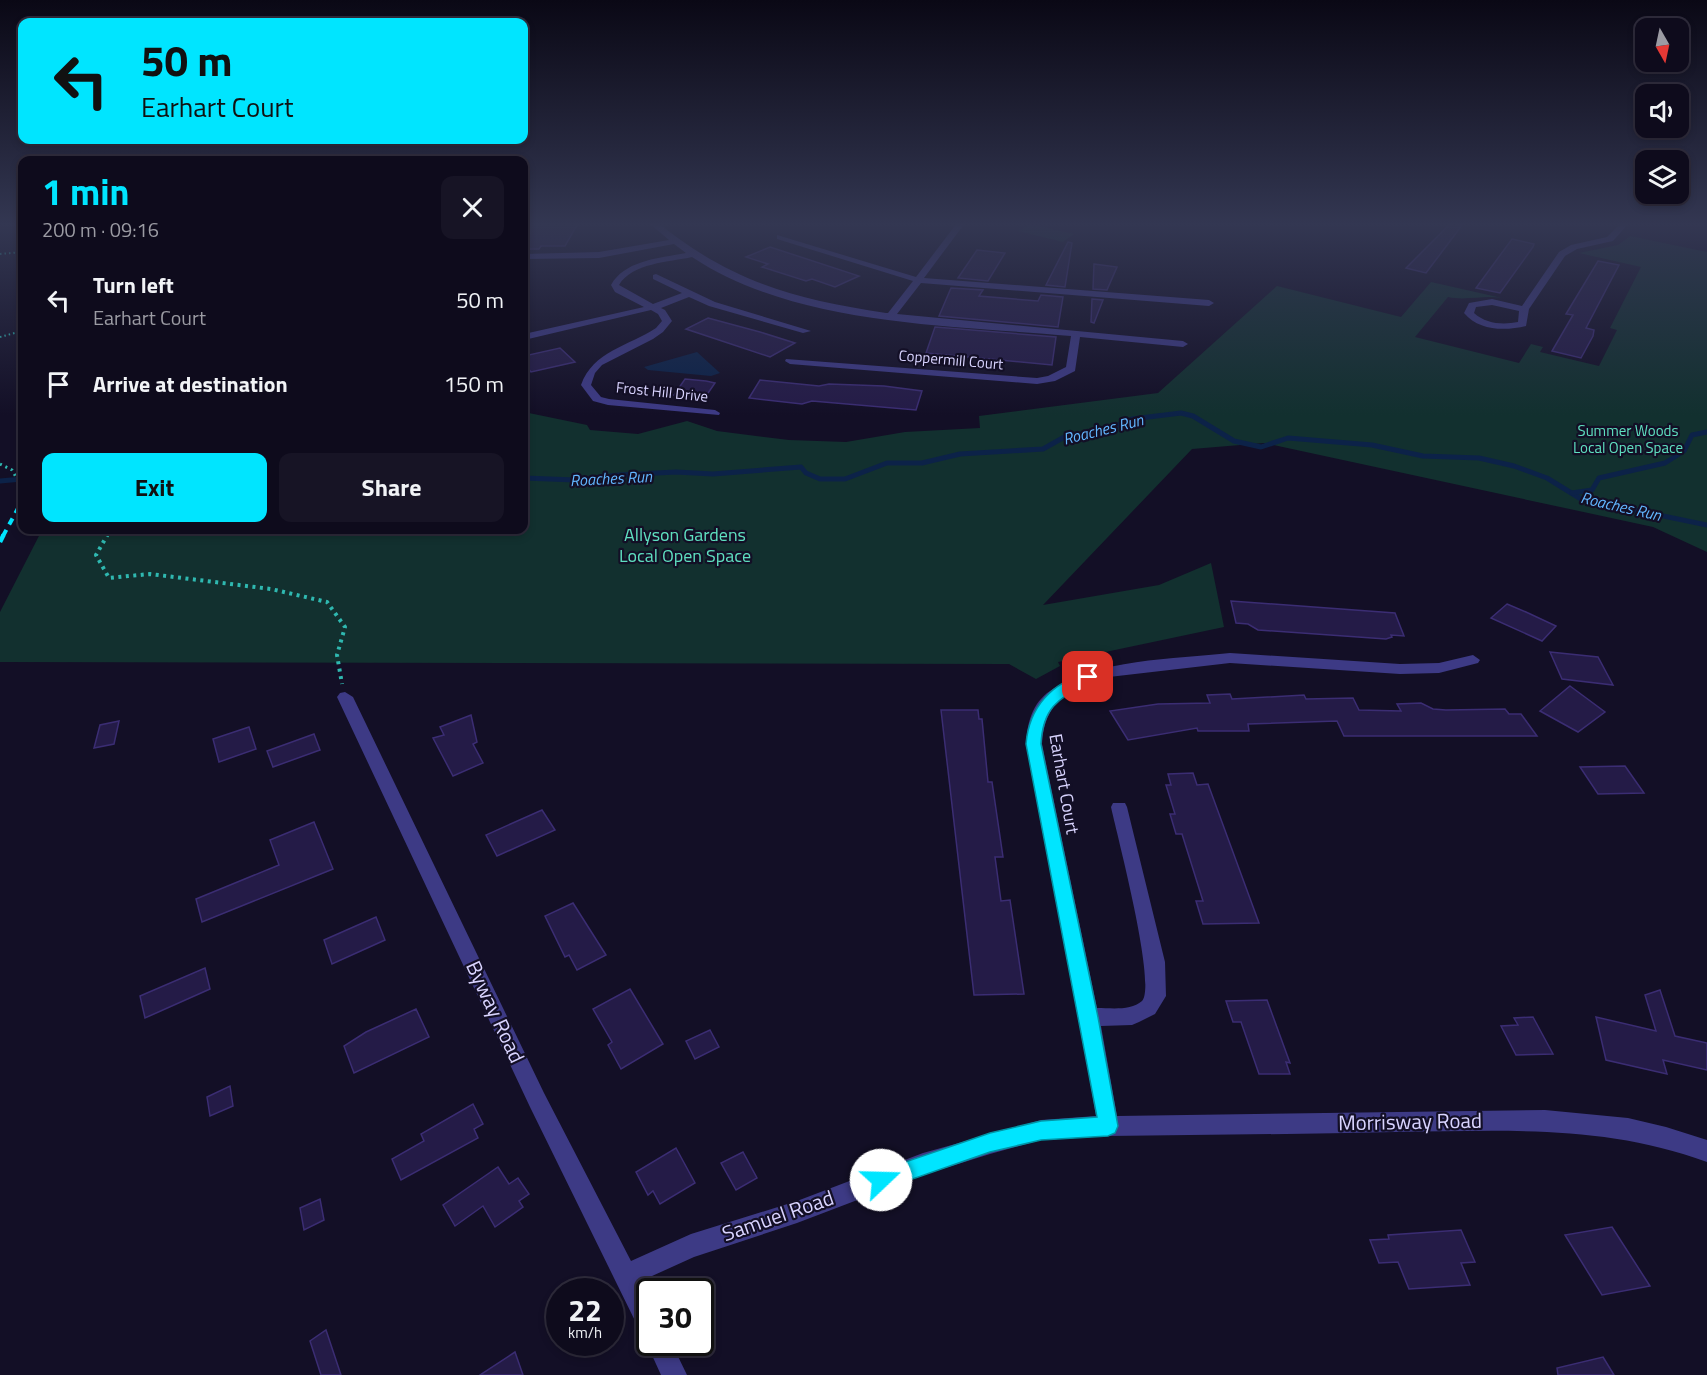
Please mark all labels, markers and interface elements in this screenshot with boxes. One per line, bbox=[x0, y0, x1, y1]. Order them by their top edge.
north arrow bbox=[1635, 18, 1689, 72]
map controls bbox=[1635, 18, 1689, 204]
text: 50 m bbox=[141, 28, 233, 92]
icon: left bbox=[42, 42, 120, 120]
button: sound bbox=[1635, 84, 1689, 138]
text: Earhart Court bbox=[141, 86, 293, 127]
button: layers bbox=[1635, 150, 1689, 204]
text: 1 min bbox=[42, 164, 129, 219]
button: close bbox=[441, 176, 504, 239]
text: 200 m · 09:16 bbox=[42, 214, 159, 245]
text: Turn left bbox=[93, 268, 174, 302]
text: 50 m bbox=[456, 283, 504, 317]
icon: left bbox=[42, 284, 75, 317]
text: Earhart Court bbox=[93, 302, 206, 333]
street label: Coppermill Court bbox=[898, 343, 1005, 376]
text: Arrive at destination bbox=[93, 367, 288, 401]
text: 150 m bbox=[444, 367, 504, 401]
icon: arrive bbox=[42, 368, 75, 401]
street label: Frost Hill Drive bbox=[615, 375, 709, 408]
water label: Roaches Run bbox=[1060, 407, 1147, 451]
park label: Summer Woods Local Open Space bbox=[1573, 419, 1683, 459]
button: Exit bbox=[42, 453, 267, 522]
button: Share bbox=[279, 453, 504, 522]
water label: Roaches Run bbox=[569, 464, 654, 492]
water label: Roaches Run bbox=[1578, 485, 1665, 527]
park label: Allyson Gardens Local Open Space bbox=[619, 521, 751, 569]
pin bbox=[1062, 651, 1113, 702]
icon: arrive bbox=[1071, 660, 1104, 693]
street label: Earhart Court bbox=[1042, 732, 1087, 837]
street label: Byway Road bbox=[458, 955, 534, 1068]
street label: Morrisway Road bbox=[1338, 1104, 1482, 1138]
position arrow bbox=[849, 1148, 913, 1212]
street label: Samuel Road bbox=[718, 1181, 838, 1249]
speed limit sign: 30 bbox=[636, 1278, 714, 1356]
text: 22 bbox=[568, 1287, 602, 1333]
text: km/h bbox=[568, 1321, 602, 1344]

